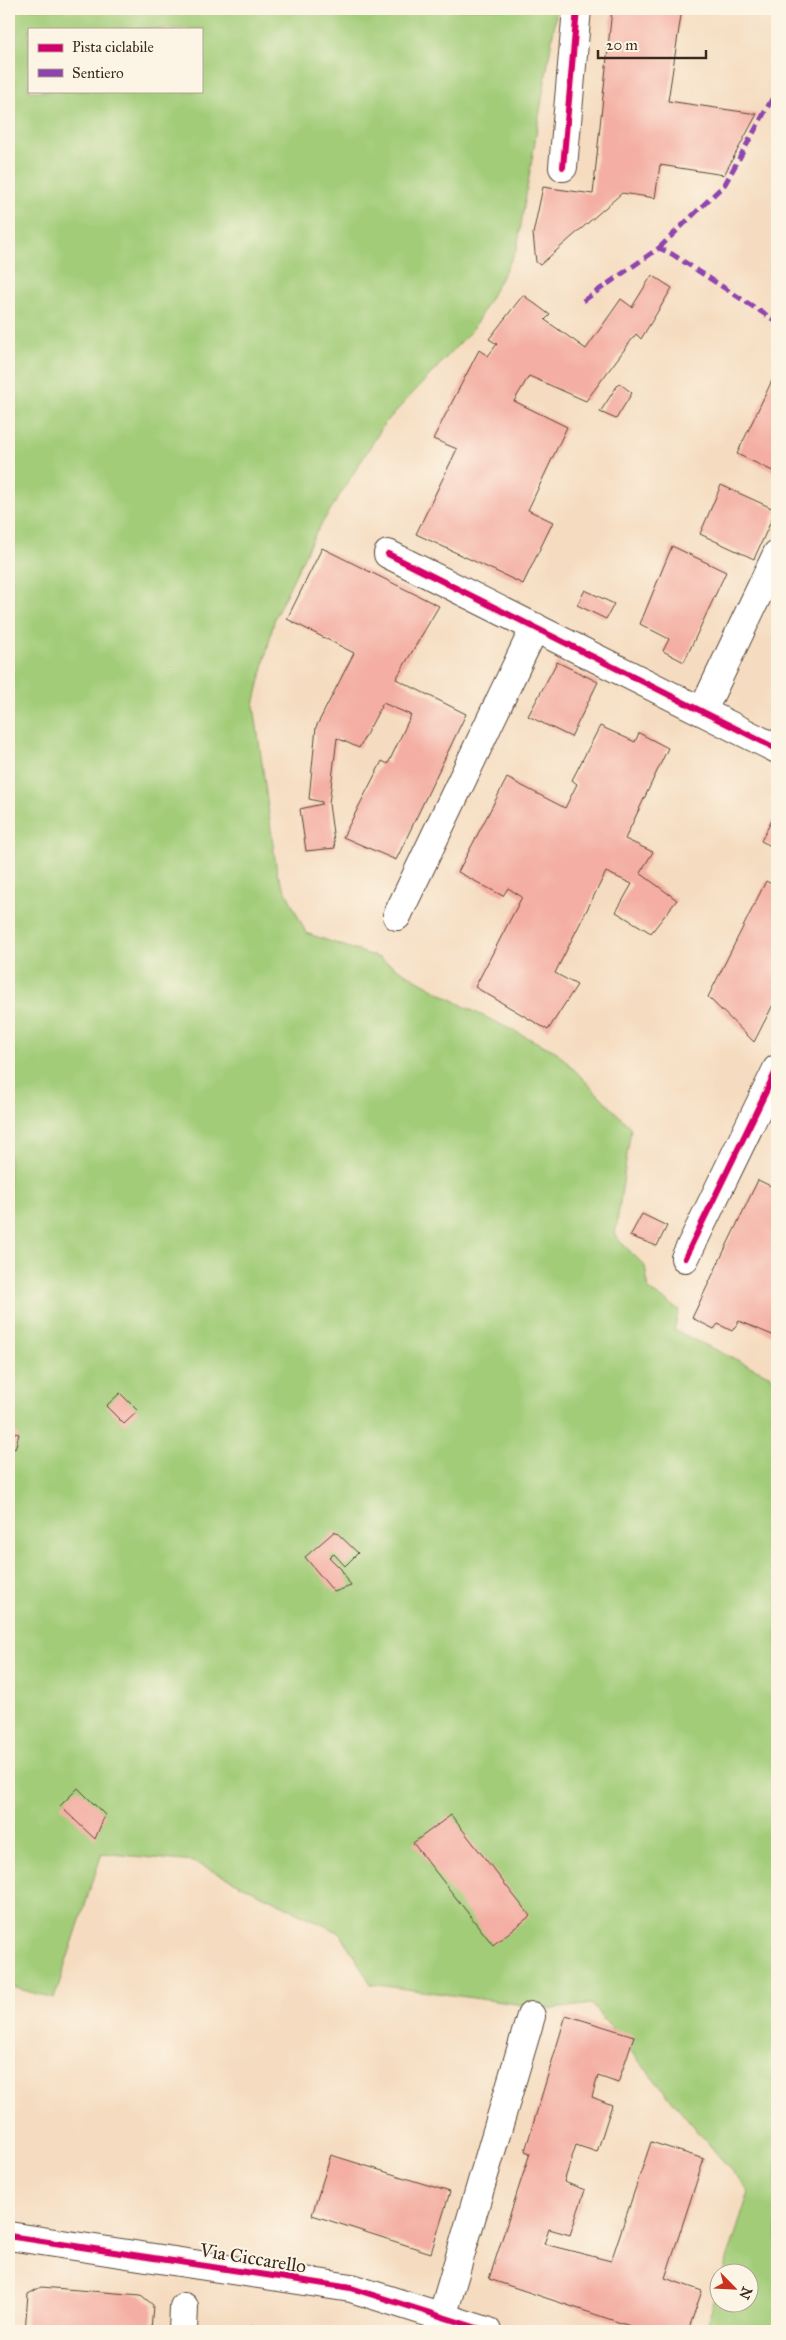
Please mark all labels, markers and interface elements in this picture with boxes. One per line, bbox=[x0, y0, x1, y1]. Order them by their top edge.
legend bbox=[28, 28, 202, 92]
scale bar bbox=[598, 28, 706, 60]
text: 20 m bbox=[606, 36, 638, 54]
text: Pista ciclabile bbox=[72, 38, 154, 56]
text: Sentiero bbox=[72, 64, 124, 82]
street label: Via Ciccarello bbox=[197, 2238, 308, 2278]
north arrow bbox=[708, 2262, 758, 2312]
text: N bbox=[735, 2284, 756, 2302]

